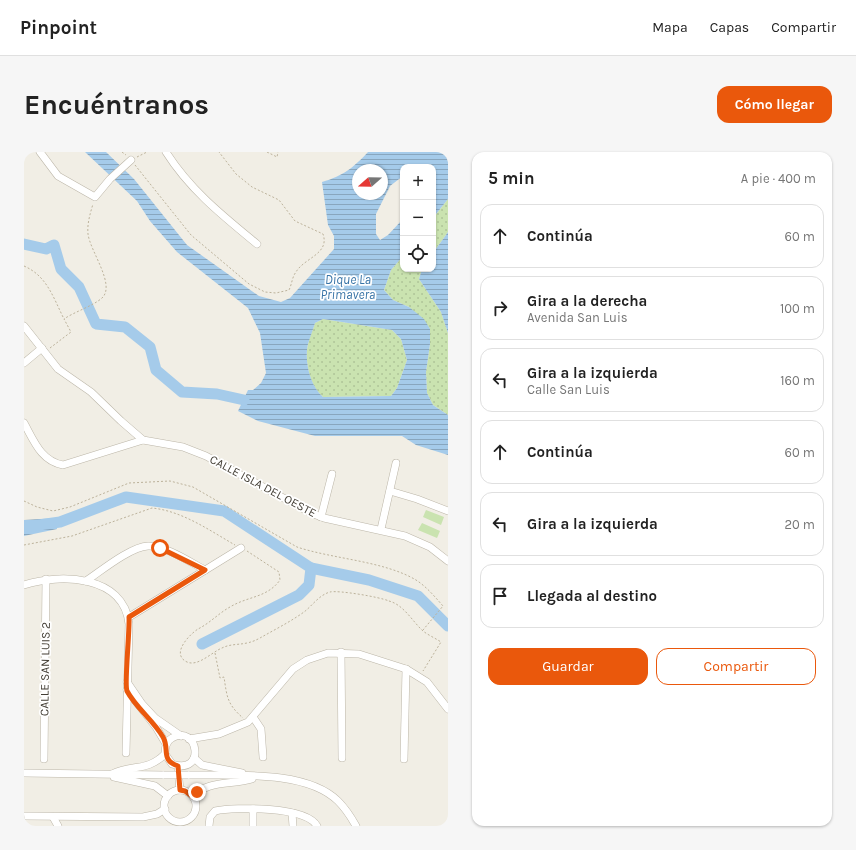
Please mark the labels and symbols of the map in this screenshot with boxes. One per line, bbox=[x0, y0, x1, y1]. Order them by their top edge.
north arrow bbox=[352, 164, 388, 200]
water label: Dique La Primavera bbox=[321, 272, 376, 302]
street label: CALLE ISLA DEL OESTE bbox=[207, 452, 319, 520]
route start bbox=[151, 539, 169, 557]
street label: CALLE SAN LUIS 2 bbox=[37, 622, 53, 716]
route end bbox=[188, 783, 206, 801]

